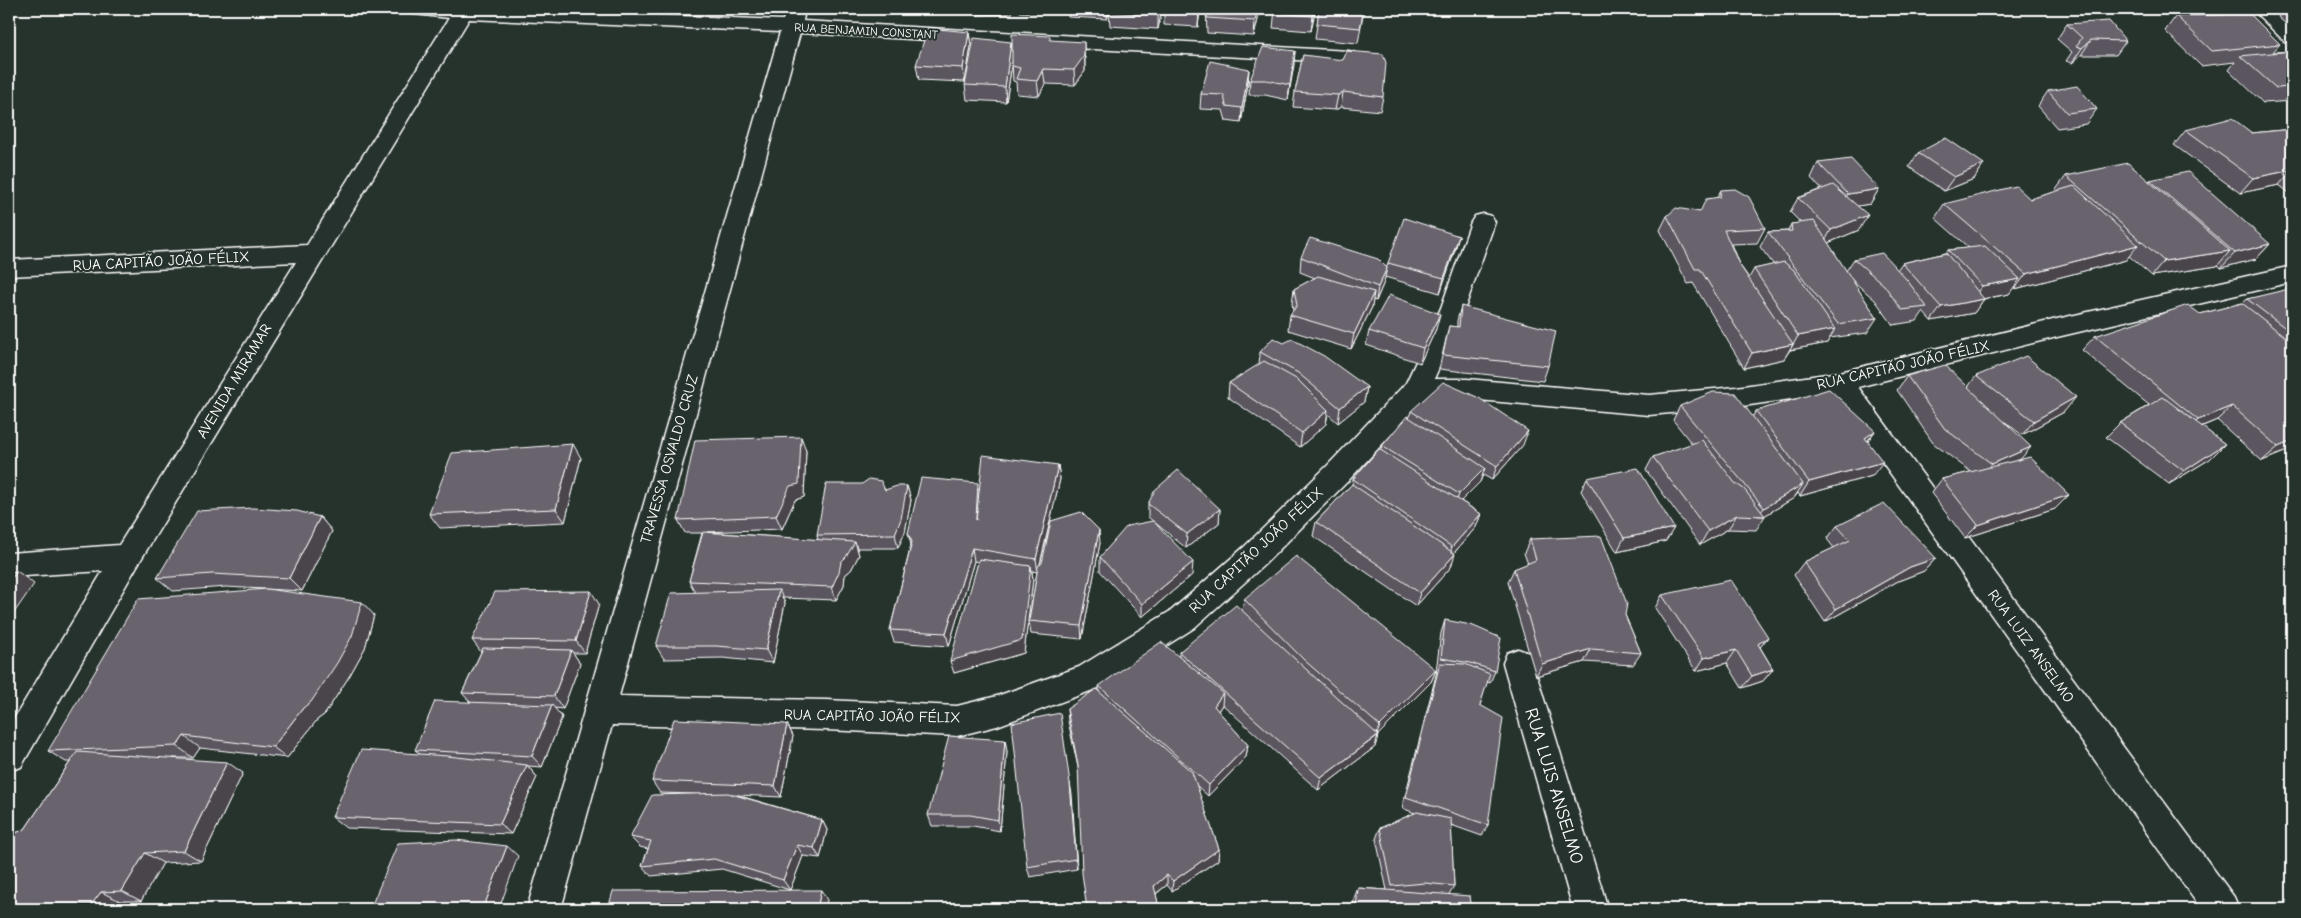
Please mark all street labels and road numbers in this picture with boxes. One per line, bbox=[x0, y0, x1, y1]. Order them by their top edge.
street label: RUA BENJAMIN CONSTANT bbox=[794, 20, 939, 42]
street label: RUA CAPITÃO JOÃO FÉLIX bbox=[72, 246, 250, 275]
street label: AVENIDA MIRAMAR bbox=[193, 320, 275, 442]
street label: RUA CAPITÃO JOÃO FÉLIX bbox=[1815, 335, 1991, 394]
street label: TRAVESSA OSVALDO CRUZ bbox=[636, 372, 702, 545]
street label: RUA CAPITÃO JOÃO FÉLIX bbox=[1185, 482, 1327, 617]
street label: RUA LUIZ ANSELMO bbox=[1984, 586, 2078, 706]
street label: RUA CAPITÃO JOÃO FÉLIX bbox=[784, 704, 960, 727]
street label: RUA LUIS ANSELMO bbox=[1520, 705, 1588, 867]

